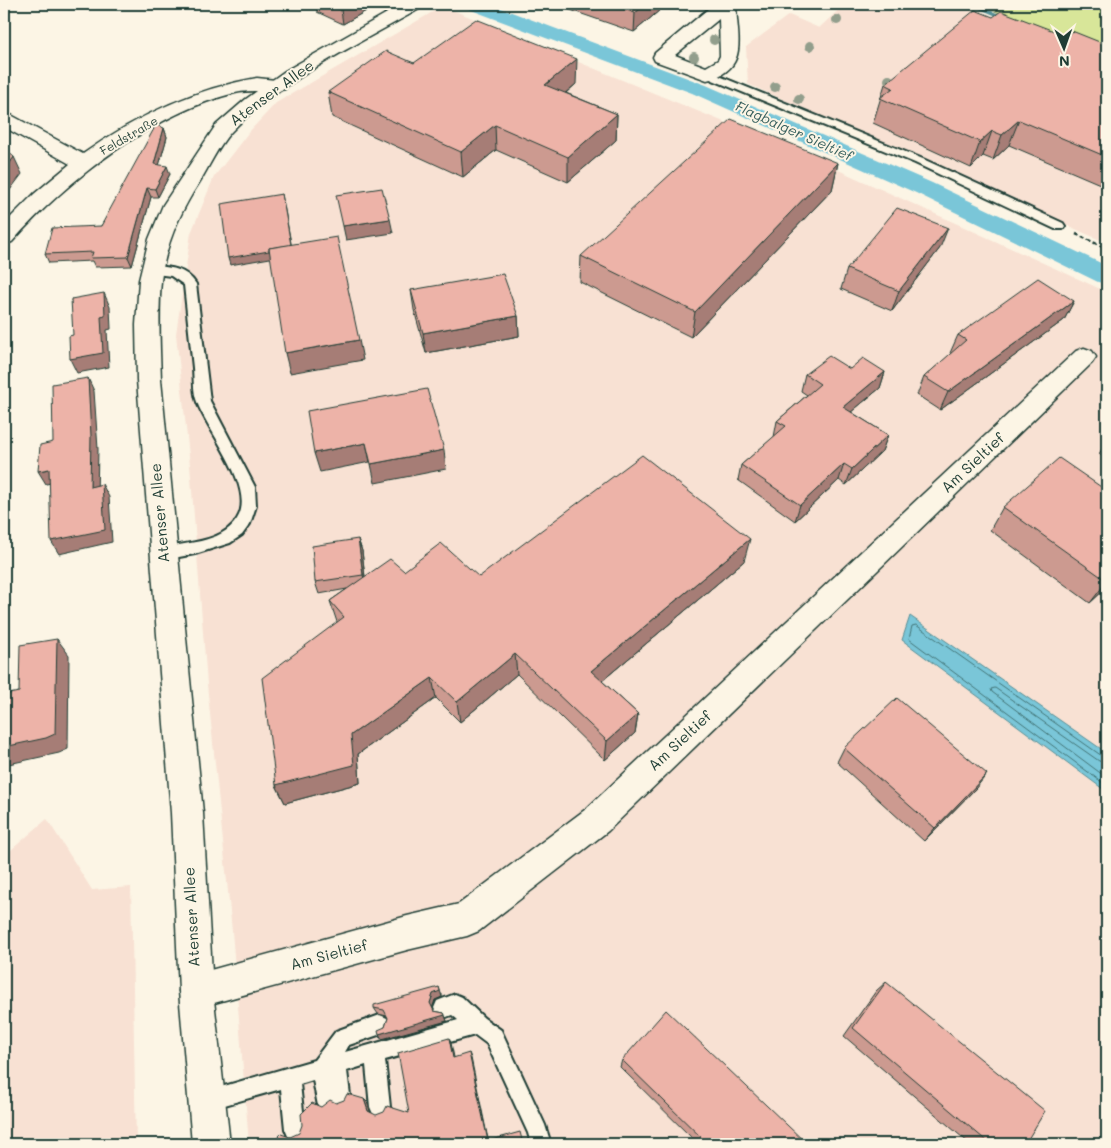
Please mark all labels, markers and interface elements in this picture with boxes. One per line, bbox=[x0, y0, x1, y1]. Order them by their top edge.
north arrow bbox=[1038, 22, 1088, 72]
text: N bbox=[1059, 52, 1070, 71]
street label: Atenser Allee bbox=[225, 55, 318, 130]
water label: Flagbalger Sieltief bbox=[733, 96, 857, 166]
street label: Feldstraße bbox=[97, 112, 160, 158]
street label: Am Sieltief bbox=[936, 427, 1009, 497]
street label: Atenser Allee bbox=[145, 462, 173, 564]
street label: Am Sieltief bbox=[643, 705, 716, 775]
street label: Atenser Allee bbox=[178, 867, 204, 967]
street label: Am Sieltief bbox=[288, 934, 371, 974]

